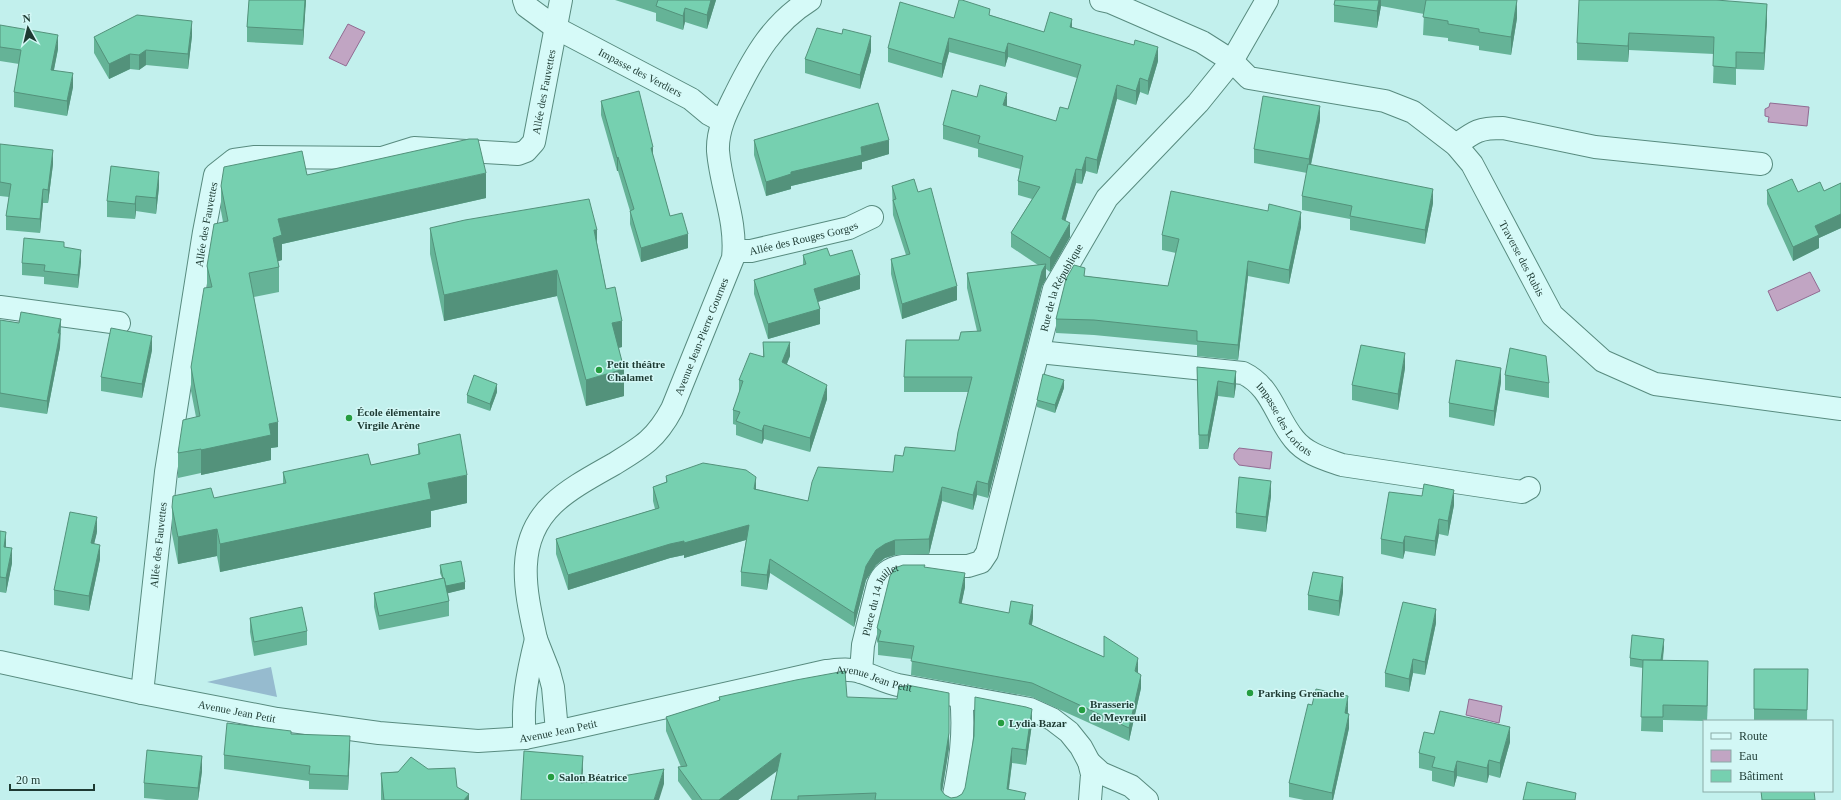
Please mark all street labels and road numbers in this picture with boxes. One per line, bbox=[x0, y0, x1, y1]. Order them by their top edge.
street label: Impasse des Verdiers bbox=[597, 46, 684, 99]
street label: Allée des Fauvettes bbox=[530, 48, 557, 135]
street label: Allée des Fauvettes bbox=[193, 181, 220, 268]
street label: Traverse des Rubis bbox=[1497, 218, 1547, 298]
street label: Allée des Rouges Gorges bbox=[748, 219, 860, 257]
street label: Rue de la République bbox=[1037, 241, 1085, 333]
street label: Avenue Jean-Pierre Gournes bbox=[672, 276, 730, 397]
street label: Impasse des Loriots bbox=[1254, 380, 1314, 458]
street label: Allée des Fauvettes bbox=[147, 501, 169, 588]
street label: Place du 14 Juillet bbox=[859, 561, 900, 637]
street label: Avenue Jean Petit bbox=[836, 664, 913, 693]
street label: Avenue Jean Petit bbox=[197, 698, 277, 725]
street label: Avenue Jean Petit bbox=[519, 717, 598, 744]

